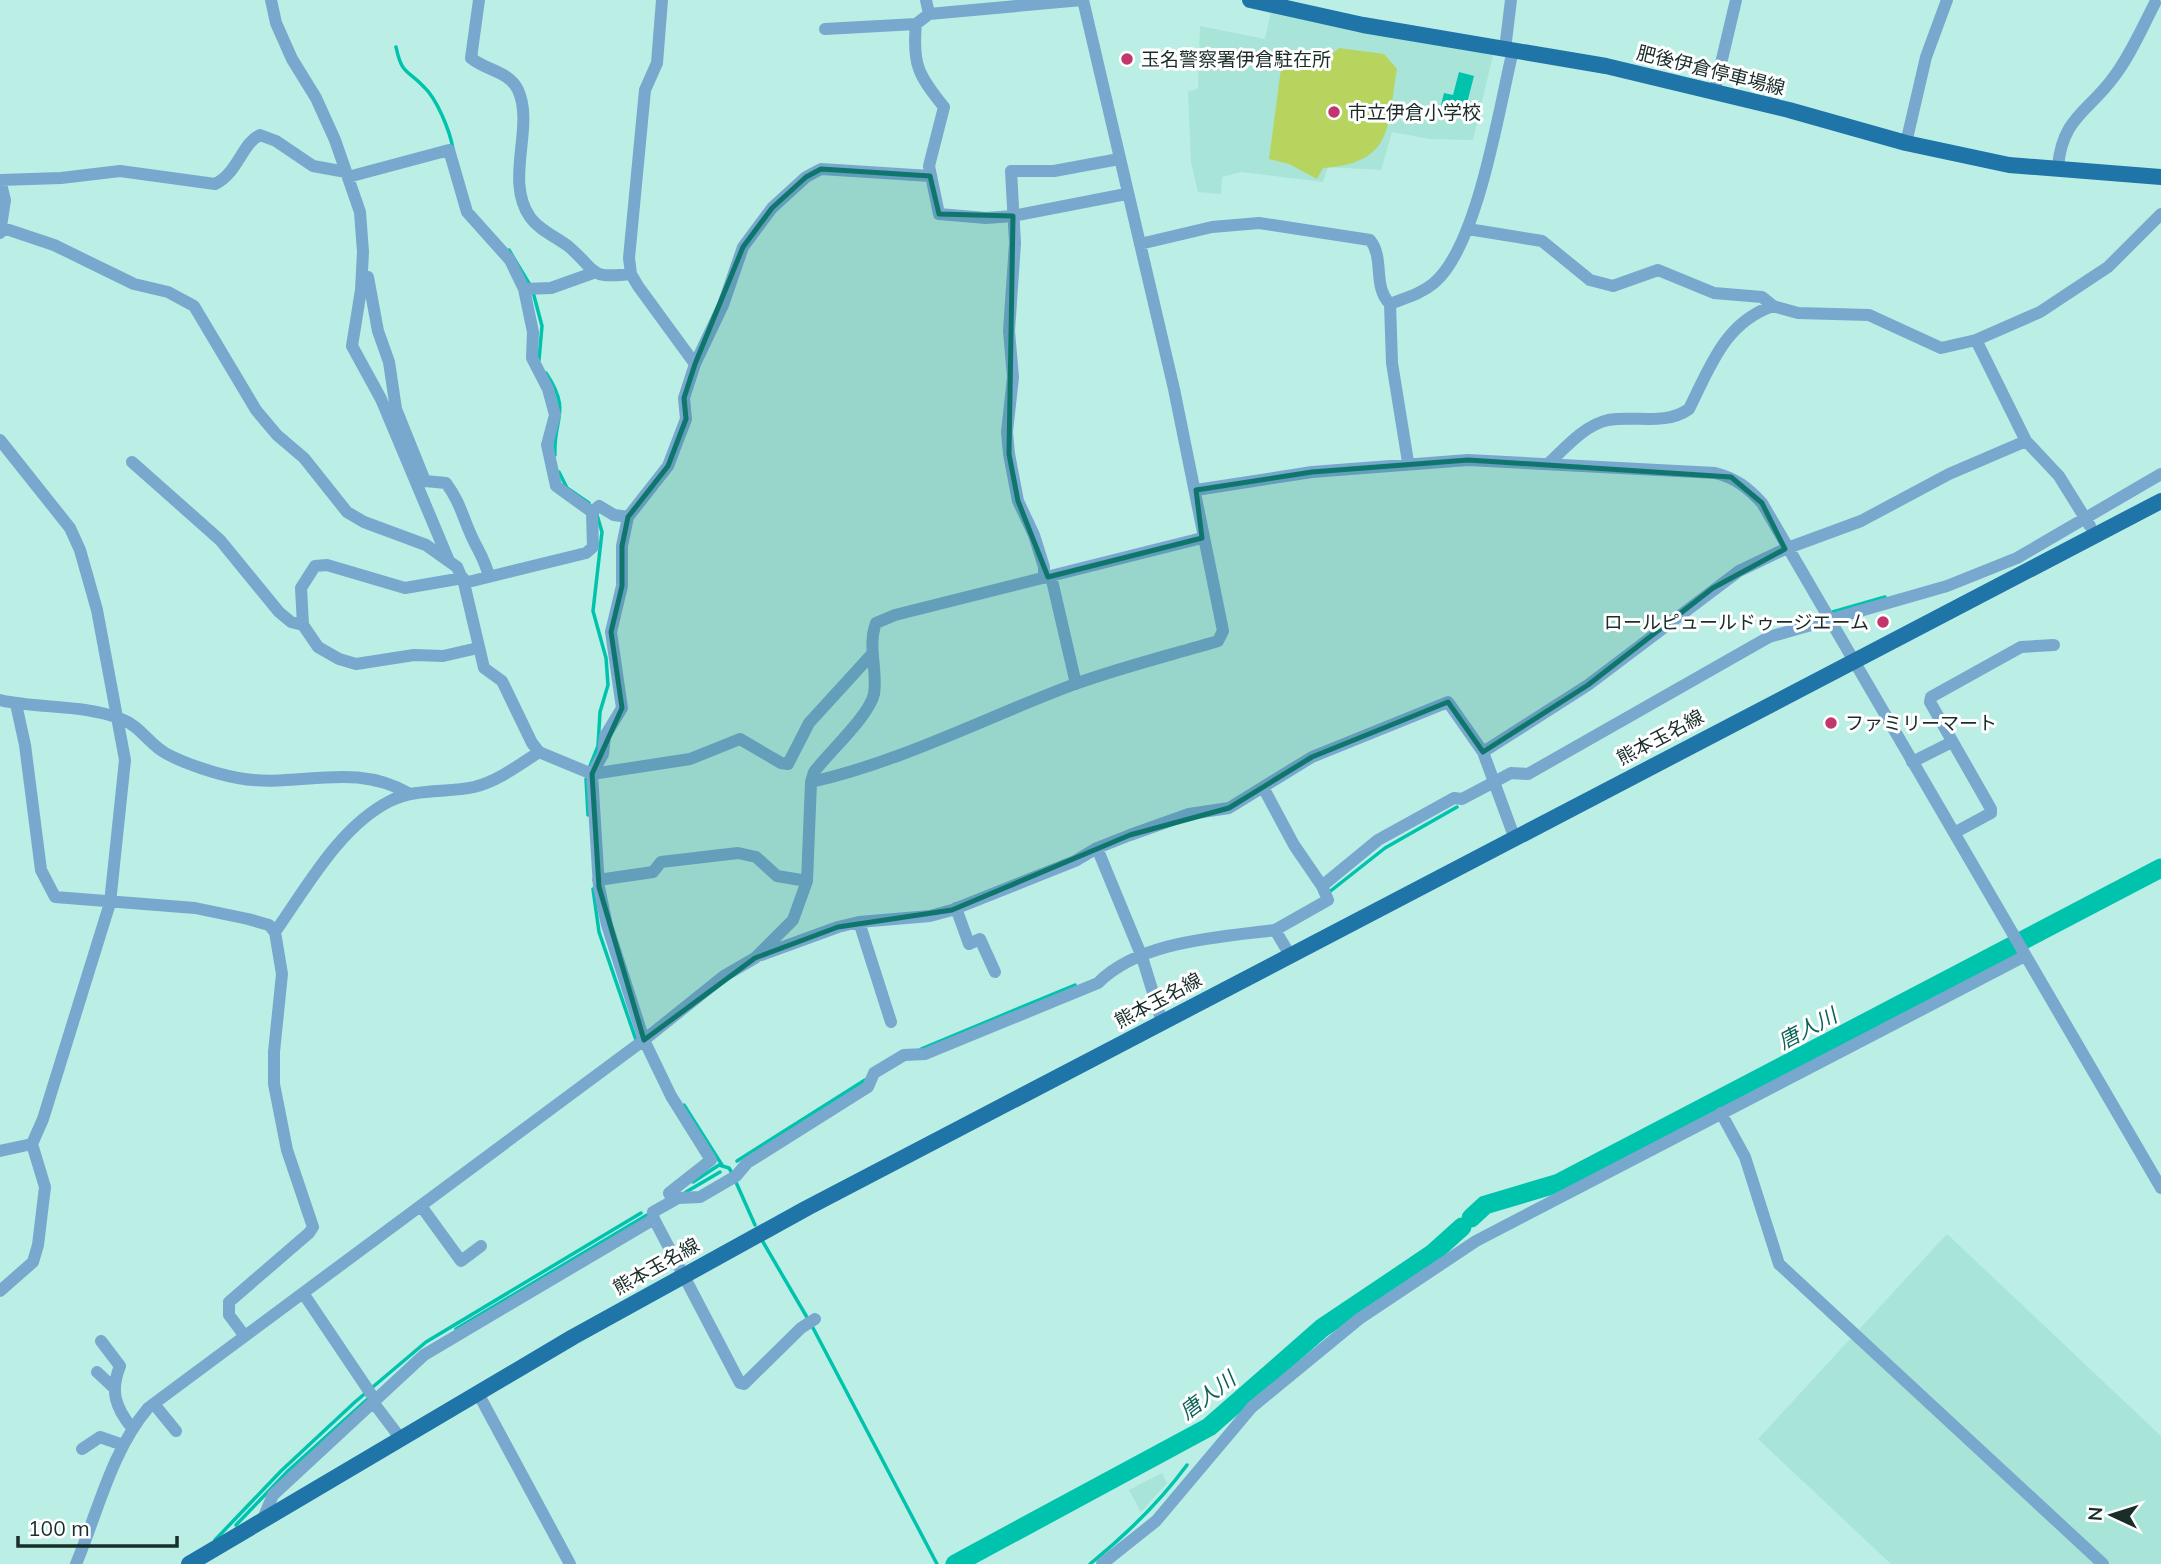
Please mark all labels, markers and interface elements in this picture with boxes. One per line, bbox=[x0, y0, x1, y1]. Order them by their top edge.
street label: 肥後伊倉停車場線 bbox=[1634, 40, 1788, 100]
place label: 玉名警察署伊倉駐在所 bbox=[1141, 47, 1331, 71]
marker: 玉名警察署伊倉駐在所 bbox=[1119, 51, 1135, 67]
place label: 市立伊倉小学校 bbox=[1348, 100, 1481, 124]
marker: 市立伊倉小学校 bbox=[1326, 104, 1342, 120]
place label: ロールピュールドゥージエーム bbox=[1604, 610, 1869, 634]
marker: ロールピュールドゥージエーム bbox=[1875, 614, 1891, 630]
street label: 熊本玉名線 bbox=[1612, 704, 1708, 770]
place label: ファミリーマート bbox=[1845, 711, 1997, 735]
marker: ファミリーマート bbox=[1823, 715, 1839, 731]
street label: 熊本玉名線 bbox=[1110, 967, 1206, 1033]
water label: 唐人川 bbox=[1773, 1001, 1843, 1054]
street label: 熊本玉名線 bbox=[609, 1232, 703, 1300]
water label: 唐人川 bbox=[1174, 1364, 1242, 1424]
north arrow bbox=[2077, 1480, 2147, 1550]
scale bar bbox=[18, 1504, 177, 1548]
text: N bbox=[2083, 1506, 2108, 1522]
text: 100 m bbox=[28, 1515, 90, 1541]

